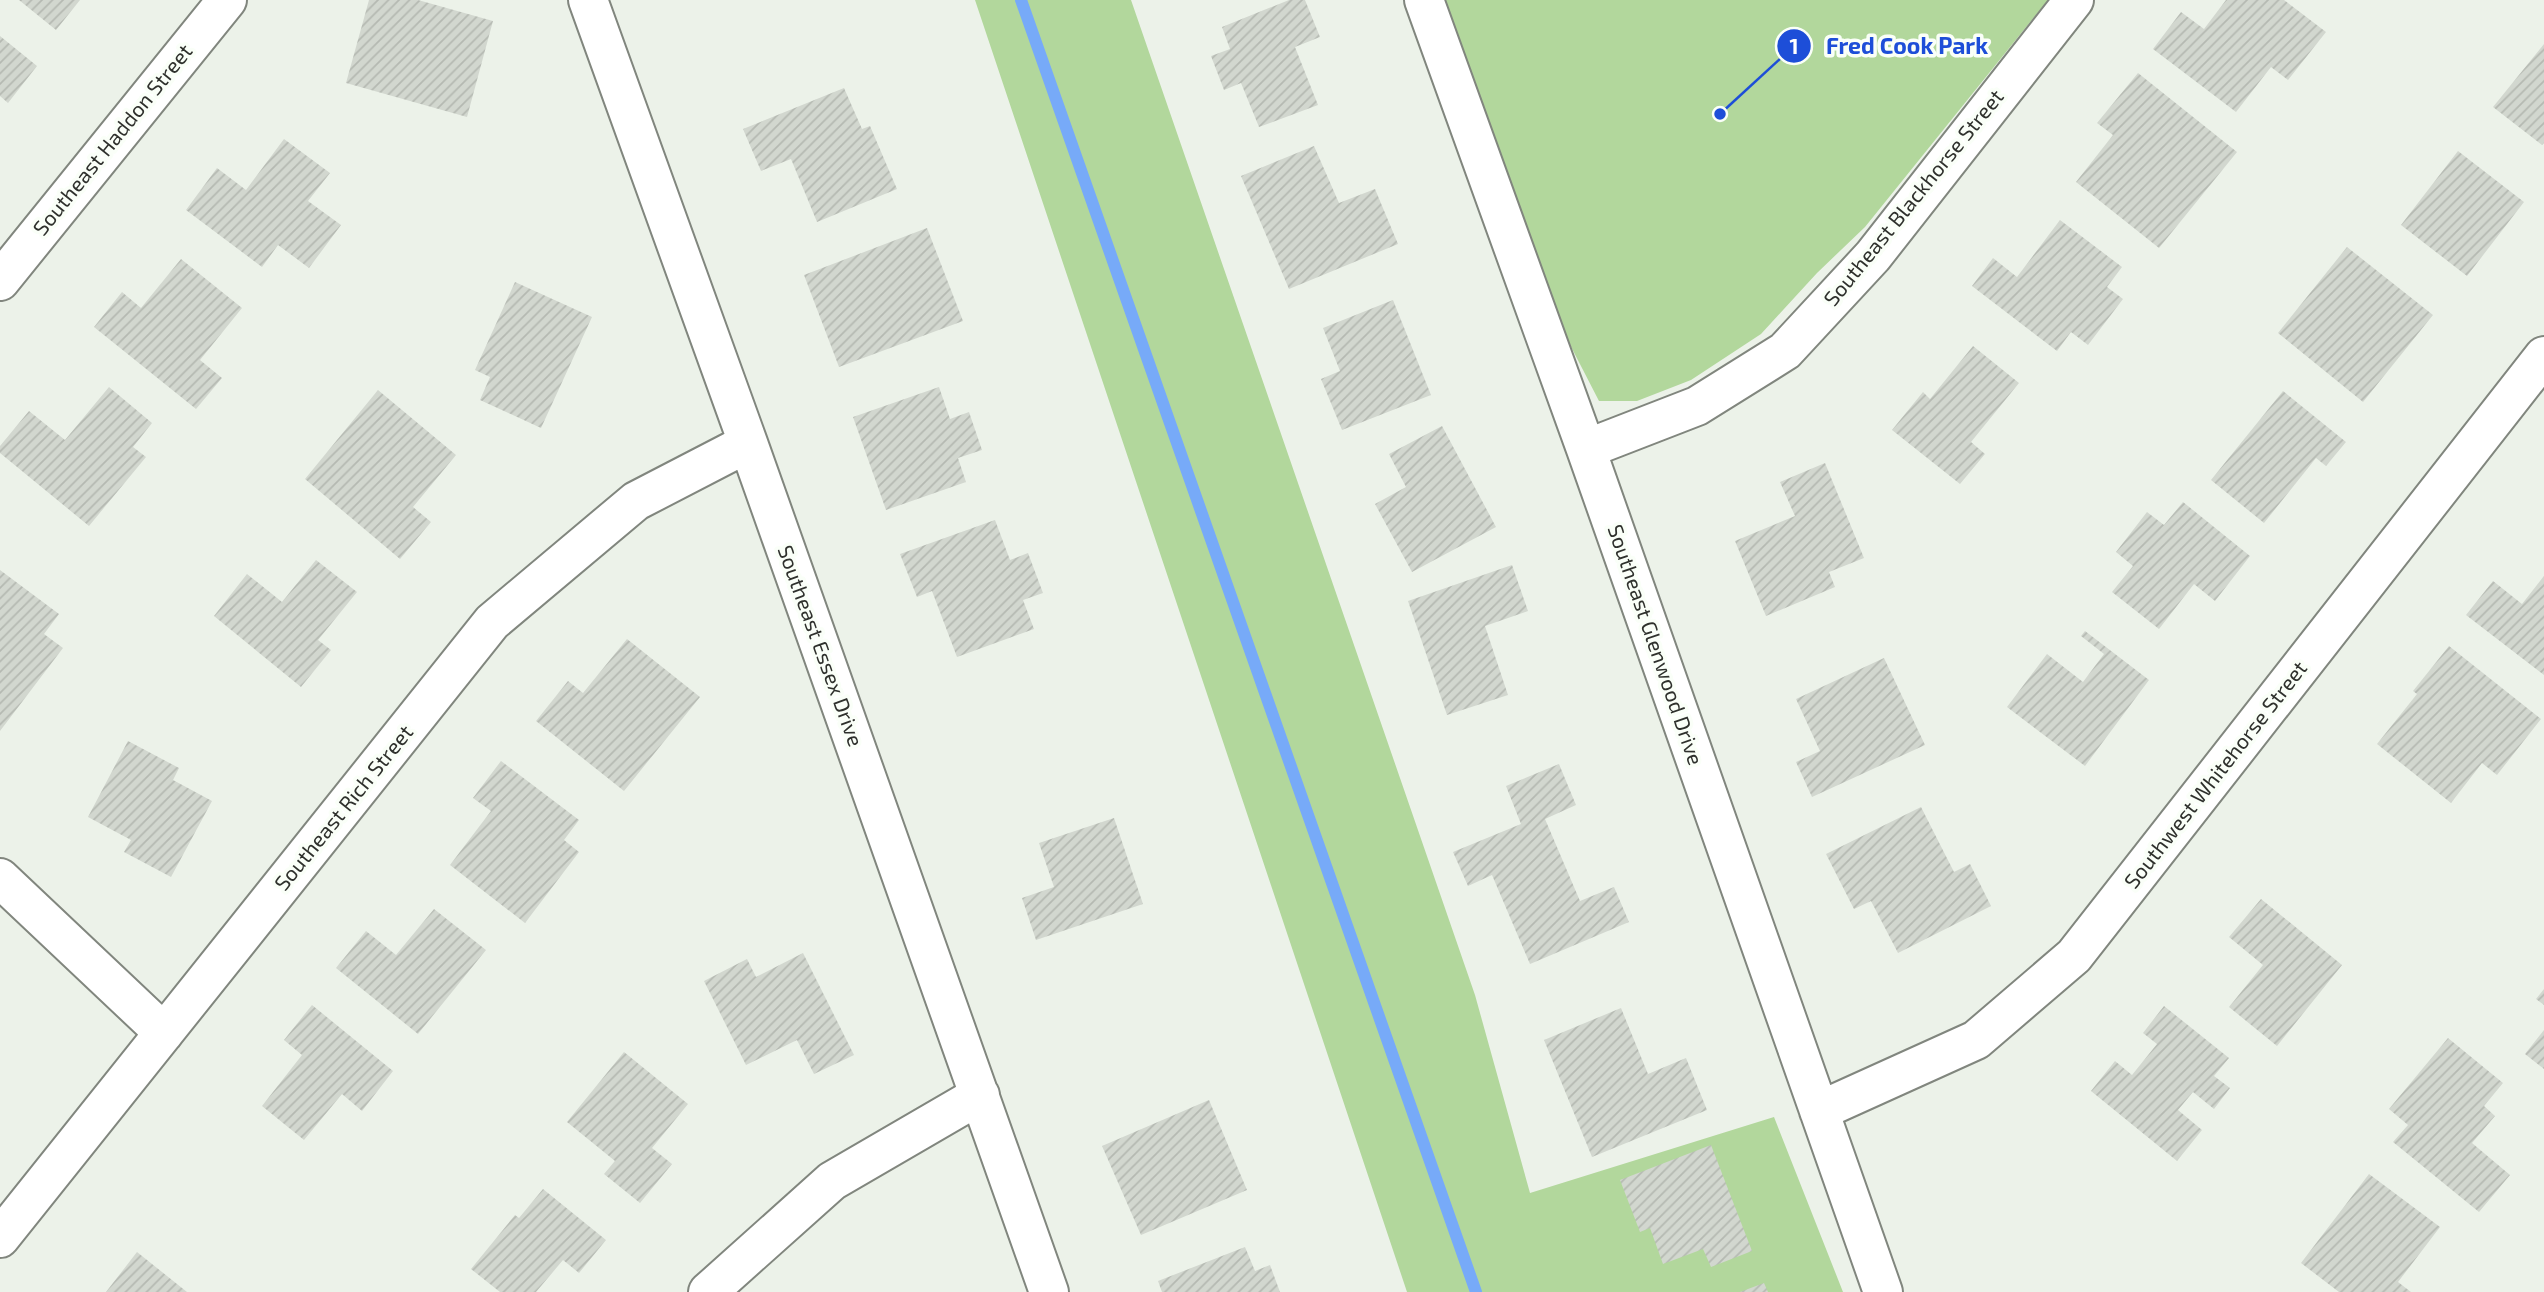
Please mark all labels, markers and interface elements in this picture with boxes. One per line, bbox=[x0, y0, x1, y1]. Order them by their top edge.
callout: Fred Cook Park bbox=[1777, 24, 2002, 68]
text: Fred Cook Park bbox=[1826, 31, 1988, 59]
text: 1 bbox=[1789, 33, 1799, 58]
street label: Southeast Haddon Street bbox=[27, 38, 197, 240]
street label: Southeast Blackhorse Street bbox=[1818, 84, 2008, 310]
street label: Southeast Glenwood Drive bbox=[1603, 521, 1709, 768]
street label: Southeast Essex Drive bbox=[773, 542, 869, 749]
street label: Southwest Whitehorse Street bbox=[2118, 655, 2311, 893]
street label: Southeast Rich Street bbox=[268, 719, 417, 895]

